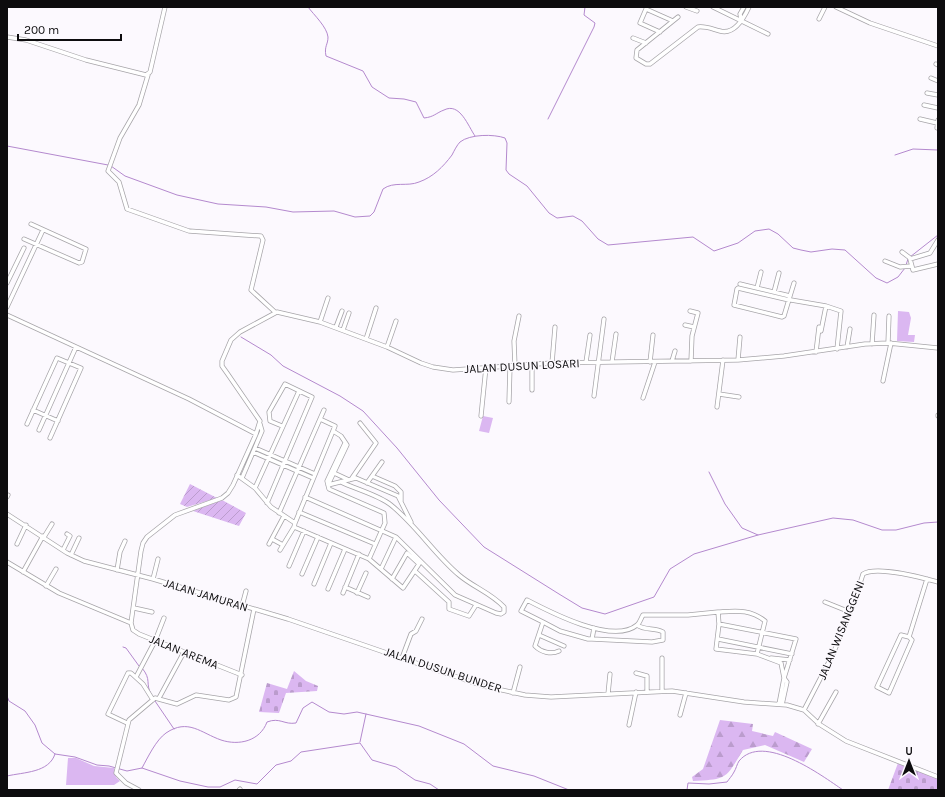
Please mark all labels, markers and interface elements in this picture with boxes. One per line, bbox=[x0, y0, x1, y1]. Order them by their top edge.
scale bar bbox=[18, 16, 121, 42]
text: 200 m bbox=[24, 23, 59, 37]
street label: JALAN DUSUN LOSARI bbox=[464, 356, 580, 376]
street label: JALAN JAMURAN bbox=[162, 576, 250, 614]
street label: JALAN WISANGGENI bbox=[815, 578, 867, 682]
street label: JALAN AREMA bbox=[147, 632, 221, 672]
street label: JALAN DUSUN BUNDER bbox=[382, 644, 504, 696]
north arrow bbox=[889, 741, 929, 781]
text: U bbox=[905, 745, 913, 758]

